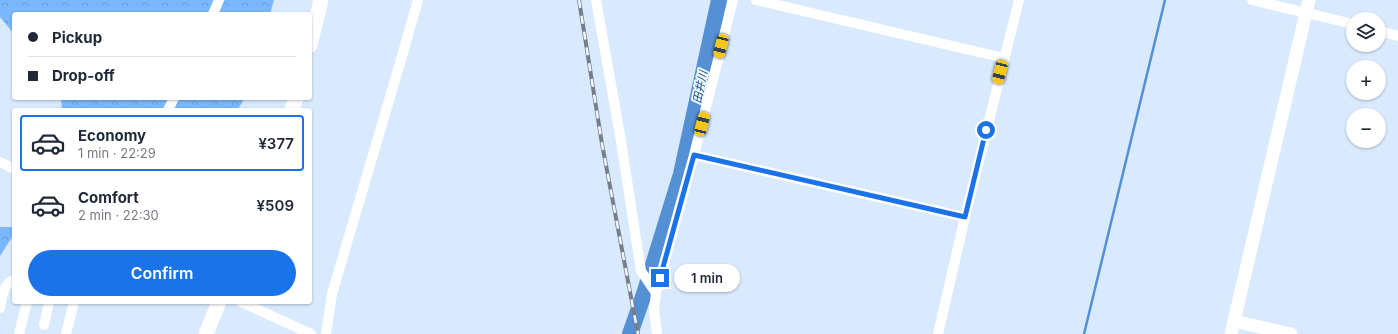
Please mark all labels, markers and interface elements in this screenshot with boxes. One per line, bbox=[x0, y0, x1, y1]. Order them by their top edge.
map controls bbox=[1346, 12, 1386, 148]
button: layers bbox=[1346, 12, 1386, 52]
text: Pickup bbox=[52, 28, 102, 47]
car bbox=[712, 33, 730, 59]
car bbox=[991, 59, 1009, 85]
button: + bbox=[1346, 60, 1386, 100]
text: Drop-off bbox=[52, 66, 115, 85]
water label: 田井川 bbox=[690, 68, 710, 105]
button: − bbox=[1346, 108, 1386, 148]
car bbox=[693, 111, 711, 137]
route start bbox=[977, 121, 995, 139]
icon: car bbox=[30, 125, 66, 161]
text: Economy bbox=[78, 126, 146, 145]
text: ¥377 bbox=[258, 134, 294, 153]
text: 1 min · 22:29 bbox=[78, 145, 156, 161]
icon: car bbox=[30, 187, 66, 223]
text: Comfort bbox=[78, 188, 139, 207]
text: ¥509 bbox=[257, 196, 294, 215]
text: 2 min · 22:30 bbox=[78, 207, 159, 223]
button: Confirm bbox=[28, 250, 296, 296]
callout: 1 min bbox=[674, 264, 740, 292]
route end bbox=[651, 269, 669, 287]
text: 1 min bbox=[691, 270, 723, 286]

